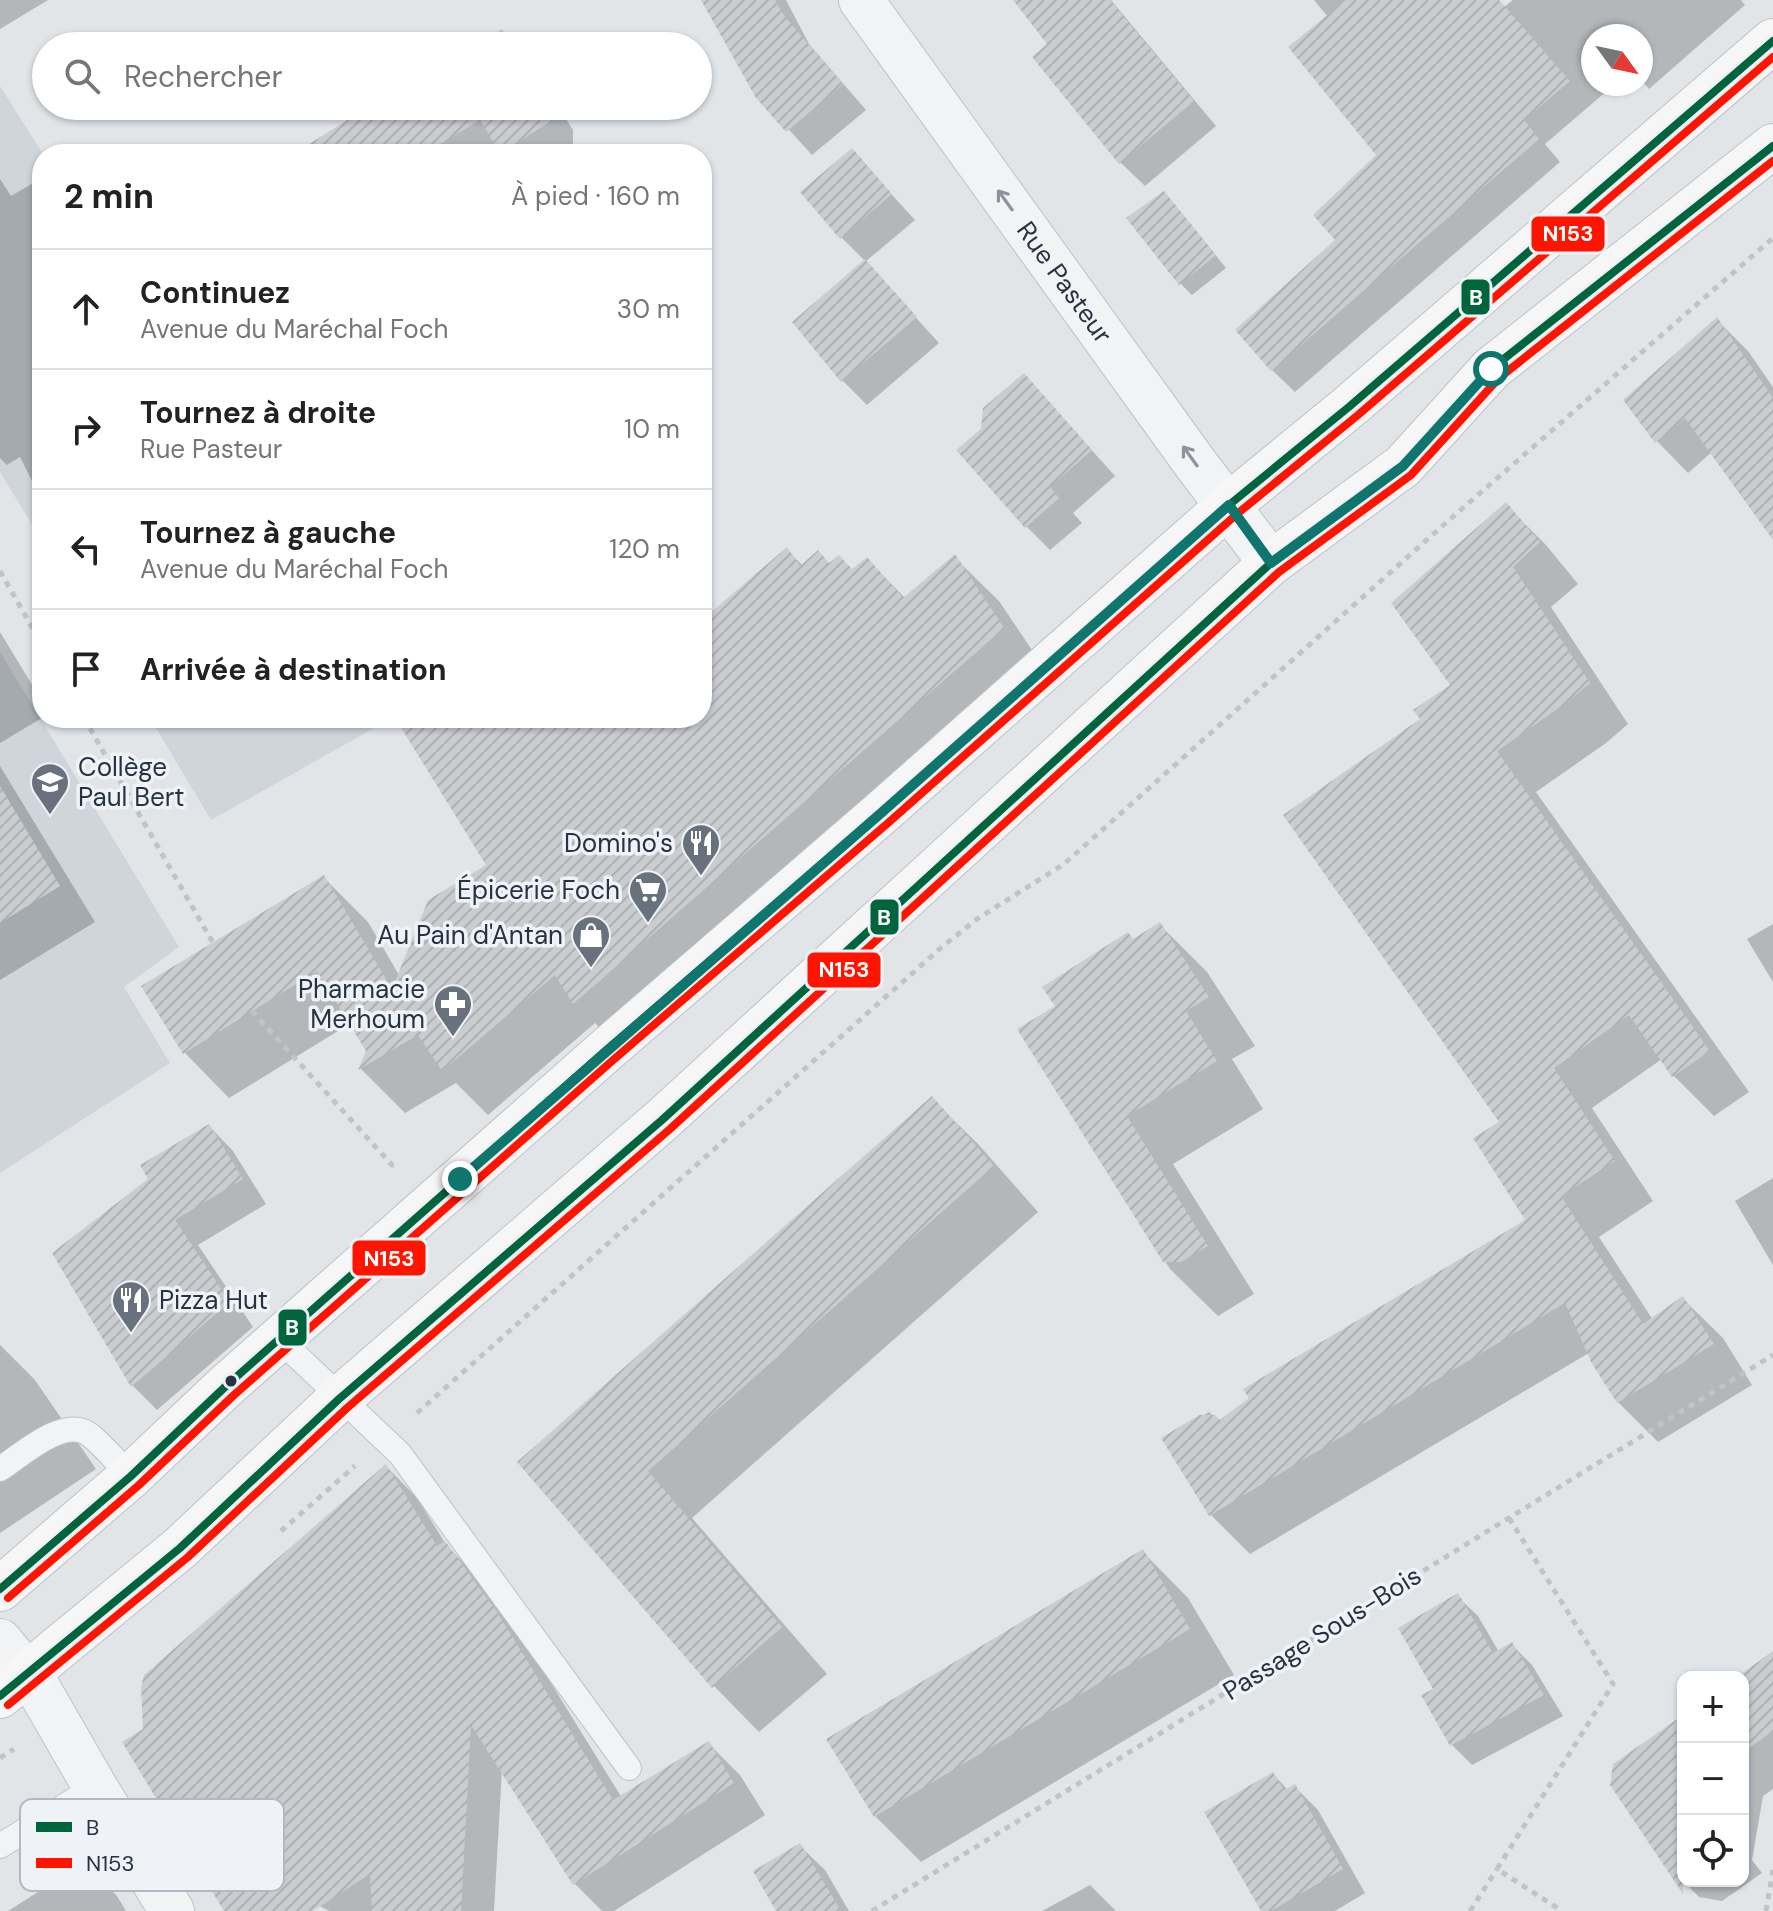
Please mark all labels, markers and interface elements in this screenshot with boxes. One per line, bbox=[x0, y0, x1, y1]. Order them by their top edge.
north arrow bbox=[1581, 24, 1653, 96]
search box bbox=[32, 32, 712, 120]
icon: search bbox=[60, 54, 104, 98]
text: Rechercher bbox=[124, 57, 283, 96]
text: 2 min bbox=[64, 174, 154, 219]
text: À pied · 160 m bbox=[511, 179, 680, 213]
one-way arrow bbox=[997, 190, 1013, 212]
street label: Rue Pasteur bbox=[1009, 215, 1120, 350]
line badge: N153 bbox=[1530, 215, 1606, 253]
text: N153 bbox=[1543, 219, 1594, 248]
text: Continuez bbox=[140, 273, 290, 312]
line badge: B bbox=[1460, 278, 1491, 316]
text: B bbox=[1469, 283, 1483, 312]
icon: ahead bbox=[64, 287, 108, 331]
text: 30 m bbox=[617, 292, 680, 326]
text: Avenue du Maréchal Foch bbox=[140, 312, 449, 346]
route start bbox=[1473, 351, 1509, 387]
text: Tournez à droite bbox=[140, 393, 376, 432]
icon: right bbox=[64, 407, 108, 451]
text: 10 m bbox=[624, 412, 680, 446]
text: Rue Pasteur bbox=[140, 432, 282, 466]
one-way arrow bbox=[1182, 446, 1199, 468]
text: Tournez à gauche bbox=[140, 513, 396, 552]
icon: left bbox=[64, 527, 108, 571]
text: 120 m bbox=[609, 532, 680, 566]
text: Avenue du Maréchal Foch bbox=[140, 552, 449, 586]
icon: arrive bbox=[64, 647, 108, 691]
text: Arrivée à destination bbox=[140, 650, 446, 689]
place label: Collège Paul Bert bbox=[78, 750, 185, 814]
school or university icon: Collège Paul Bert bbox=[29, 761, 71, 816]
restaurant icon: Domino's bbox=[680, 822, 722, 877]
place label: Domino's bbox=[564, 826, 673, 860]
supermarket icon: Épicerie Foch bbox=[627, 869, 669, 924]
place label: Épicerie Foch bbox=[457, 873, 620, 907]
line badge: B bbox=[869, 898, 900, 936]
text: B bbox=[877, 903, 891, 932]
shop icon: Au Pain d'Antan bbox=[570, 914, 612, 969]
place label: Au Pain d'Antan bbox=[377, 918, 563, 952]
line badge: N153 bbox=[806, 951, 882, 989]
text: N153 bbox=[819, 955, 870, 984]
place label: Pharmacie Merhoum bbox=[298, 972, 425, 1036]
pharmacy icon: Pharmacie Merhoum bbox=[432, 983, 474, 1038]
route end bbox=[442, 1161, 478, 1197]
line badge: N153 bbox=[351, 1239, 427, 1277]
text: N153 bbox=[364, 1244, 415, 1273]
restaurant icon: Pizza Hut bbox=[110, 1279, 152, 1334]
place label: Pizza Hut bbox=[159, 1283, 268, 1317]
line badge: B bbox=[277, 1308, 308, 1347]
text: B bbox=[285, 1313, 299, 1342]
unlabelled marker bbox=[223, 1373, 239, 1389]
street label: Passage Sous-Bois bbox=[1217, 1558, 1427, 1708]
map controls bbox=[1677, 1671, 1749, 1887]
button: + bbox=[1677, 1671, 1749, 1743]
button: − bbox=[1677, 1743, 1749, 1815]
legend bbox=[20, 1799, 284, 1891]
text: B bbox=[86, 1813, 99, 1842]
button: locate bbox=[1677, 1815, 1749, 1887]
text: N153 bbox=[86, 1849, 135, 1878]

